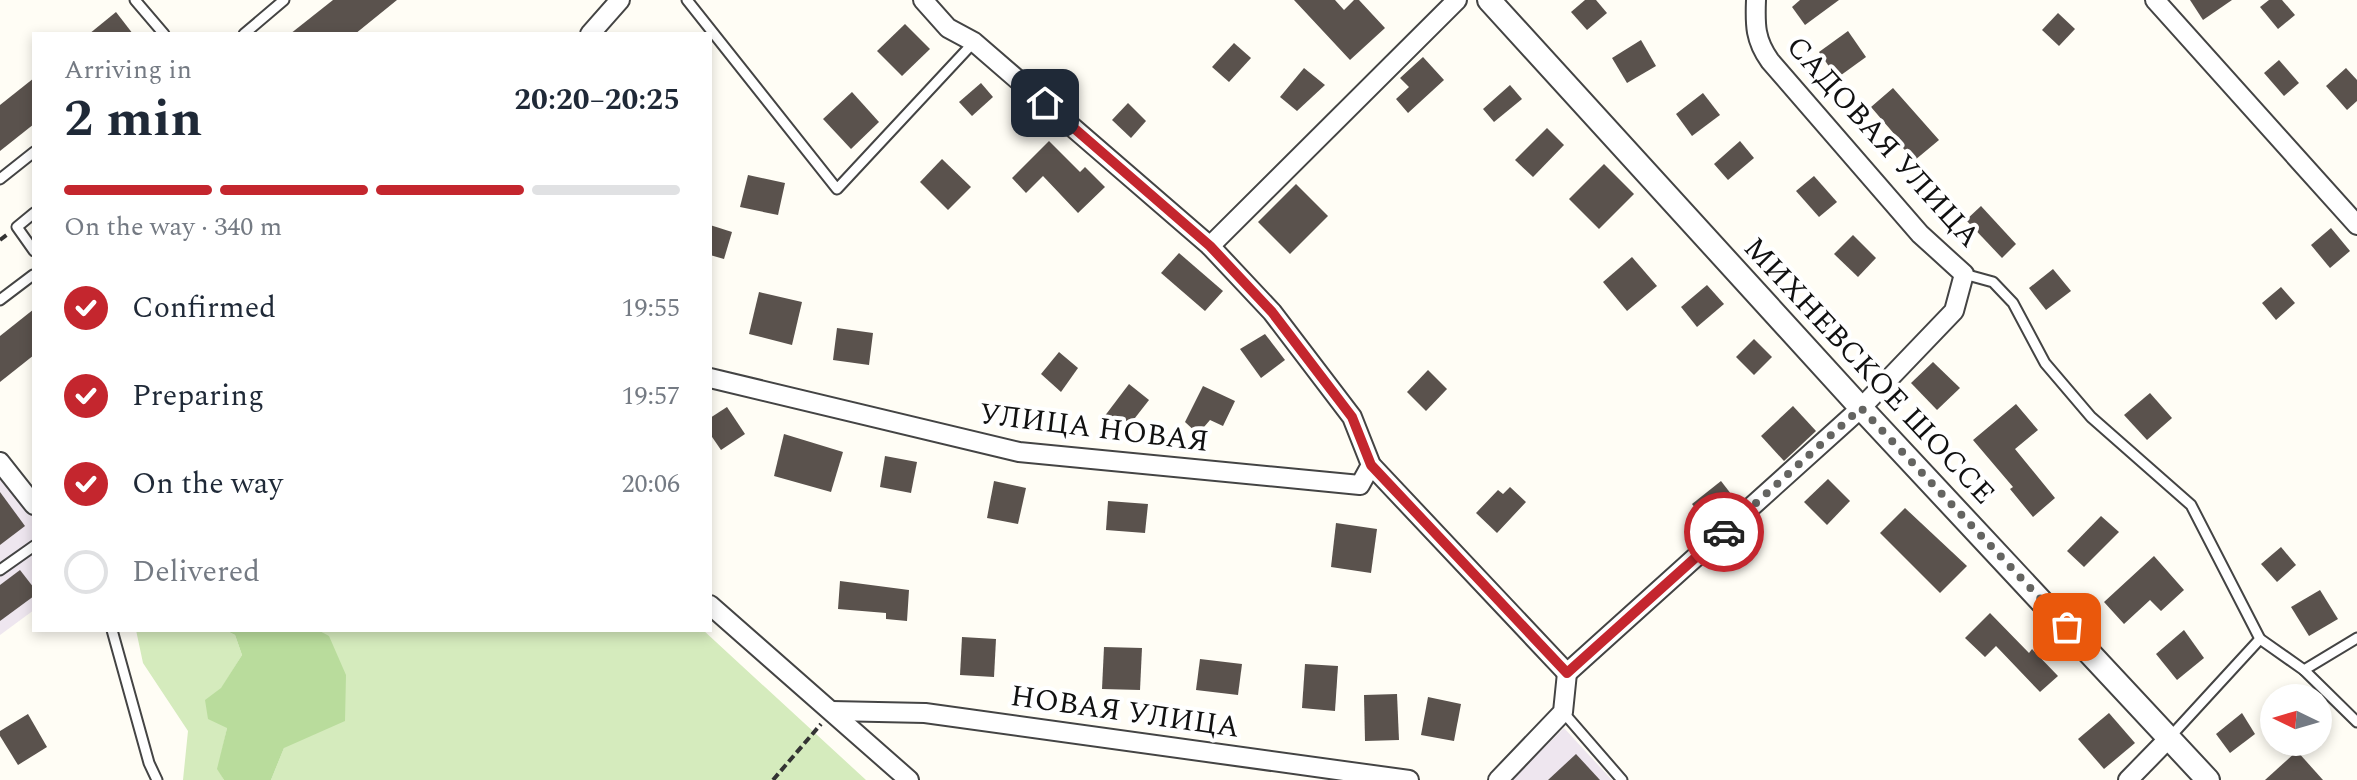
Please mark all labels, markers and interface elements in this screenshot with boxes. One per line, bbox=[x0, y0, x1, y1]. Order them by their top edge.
street label: САДОВАЯ УЛИЦА bbox=[1775, 26, 1991, 258]
text: Arriving in bbox=[64, 50, 192, 90]
pin bbox=[1011, 69, 1079, 137]
text: 20:20–20:25 bbox=[514, 77, 680, 123]
text: 2 min bbox=[64, 80, 202, 159]
icon: home bbox=[1023, 81, 1067, 125]
text: On the way · 340 m bbox=[64, 207, 282, 247]
street label: МИХНЕВСКОЕ ШОССЕ bbox=[1732, 227, 2006, 515]
text: Confirmed bbox=[132, 285, 276, 331]
icon: check bbox=[64, 286, 108, 330]
text: 19:55 bbox=[621, 288, 680, 328]
text: Preparing bbox=[132, 373, 264, 419]
icon: check bbox=[64, 374, 108, 418]
text: 19:57 bbox=[621, 376, 680, 416]
street label: УЛИЦА НОВАЯ bbox=[977, 391, 1211, 465]
text: On the way bbox=[132, 461, 283, 507]
icon: check bbox=[64, 462, 108, 506]
text: 20:06 bbox=[621, 464, 680, 504]
courier bbox=[1684, 492, 1764, 572]
icon: car bbox=[1702, 510, 1746, 554]
text: Delivered bbox=[132, 549, 260, 595]
pin bbox=[2033, 593, 2101, 661]
icon: bag bbox=[2045, 605, 2089, 649]
street label: НОВАЯ УЛИЦА bbox=[1007, 673, 1243, 751]
north arrow bbox=[2260, 684, 2332, 756]
map controls bbox=[2260, 684, 2332, 756]

